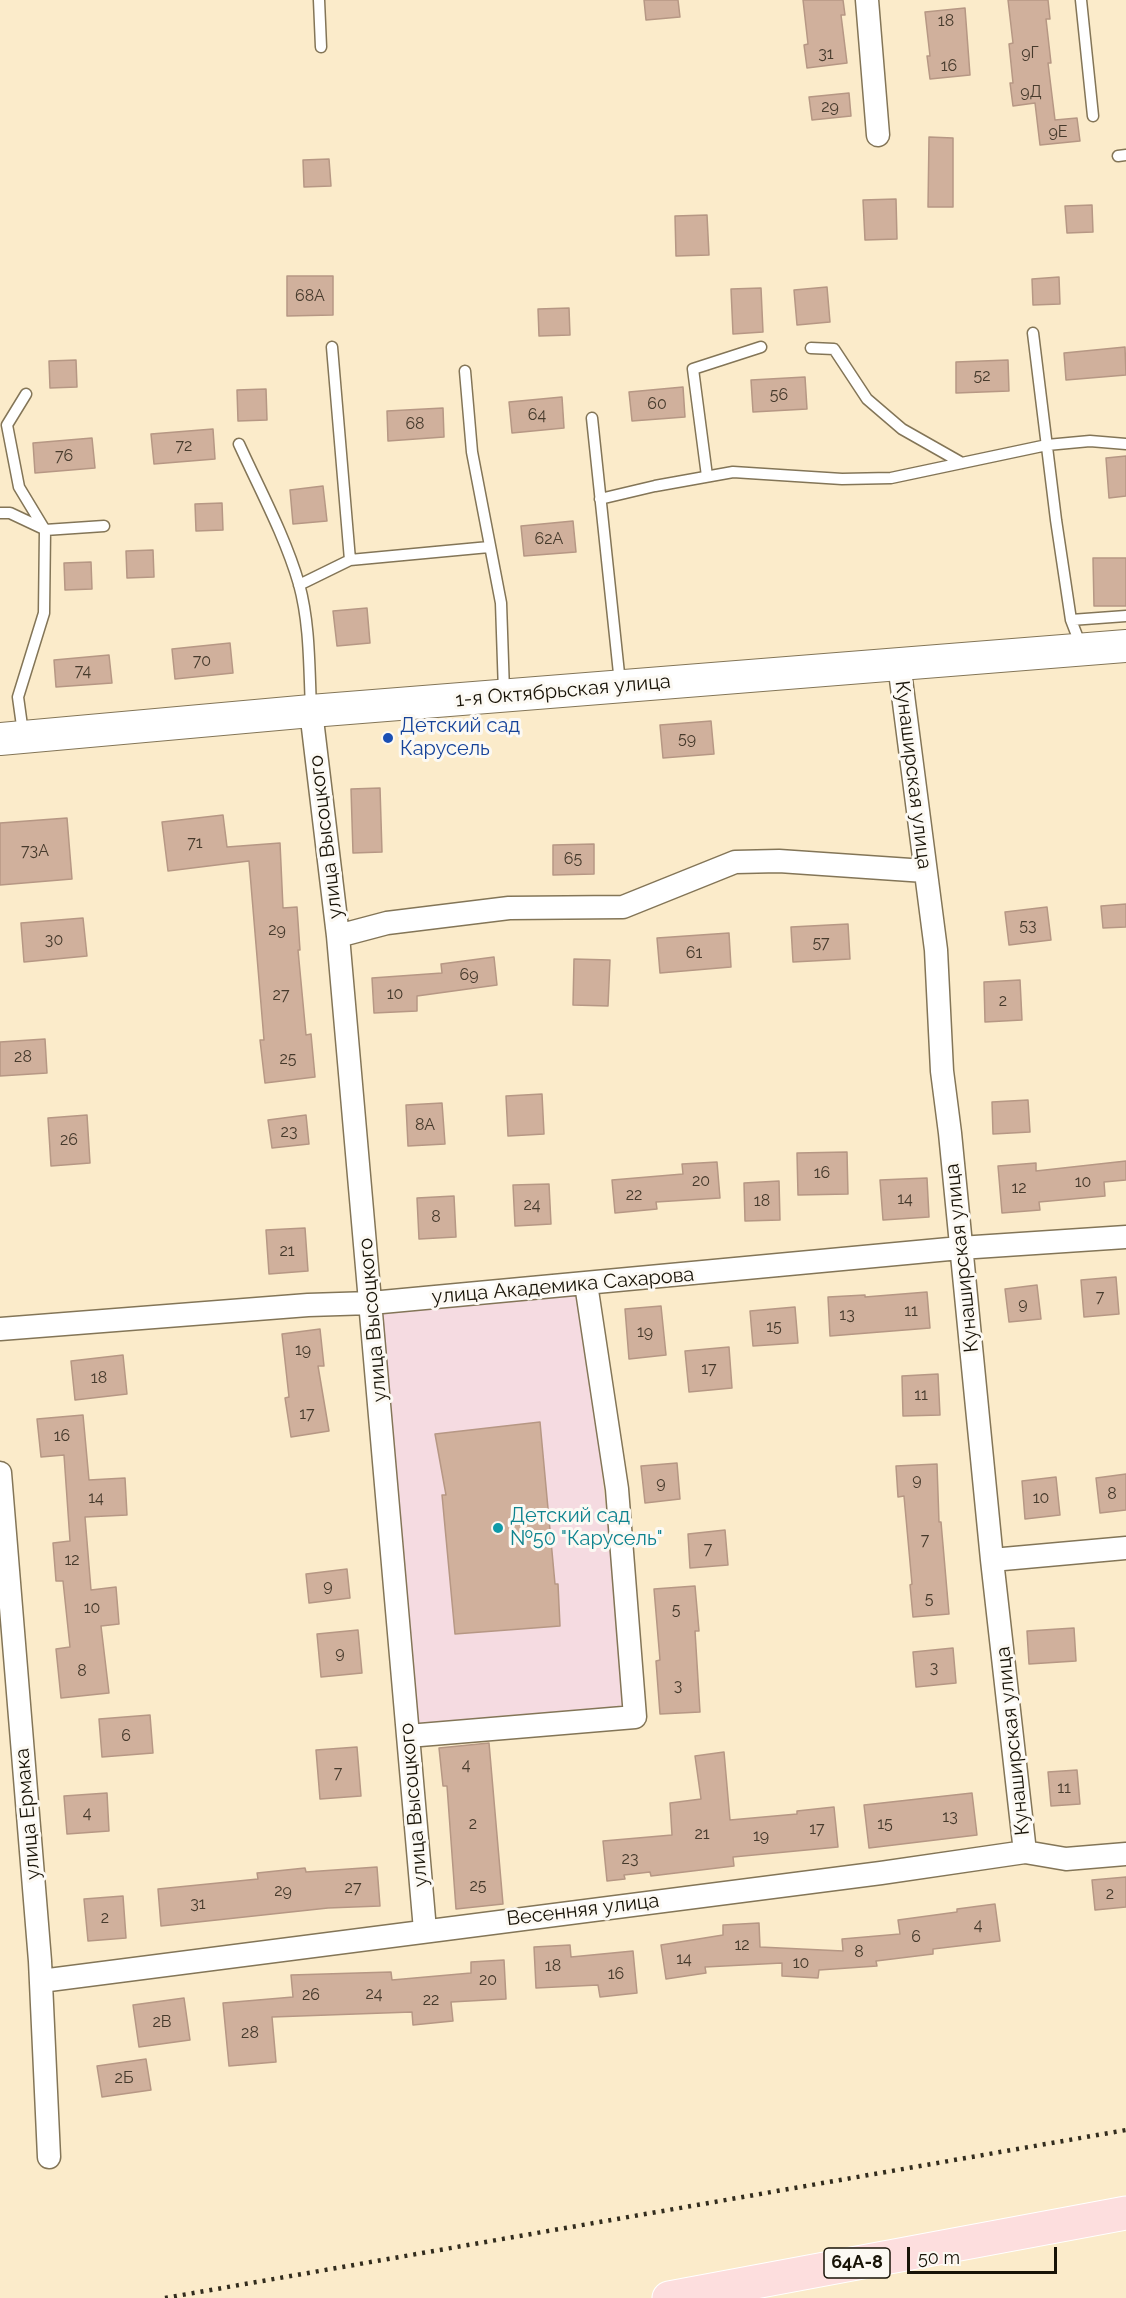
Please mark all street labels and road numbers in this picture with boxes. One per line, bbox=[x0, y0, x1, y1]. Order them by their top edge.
street label: 1-я Октябрьская улица bbox=[454, 670, 672, 712]
street label: Кунаширская улица bbox=[890, 679, 936, 871]
street label: улица Высоцкого bbox=[304, 754, 348, 920]
street label: Кунаширская улица bbox=[940, 1162, 984, 1354]
street label: улица Высоцкого bbox=[354, 1237, 392, 1403]
street label: улица Академика Сахарова bbox=[431, 1263, 695, 1309]
street label: Кунаширская улица bbox=[991, 1645, 1035, 1837]
street label: улица Высоцкого bbox=[395, 1722, 433, 1888]
street label: улица Ермака bbox=[10, 1747, 46, 1881]
street label: Весенняя улица bbox=[505, 1889, 661, 1931]
road number: 64А-8 bbox=[824, 2248, 890, 2278]

